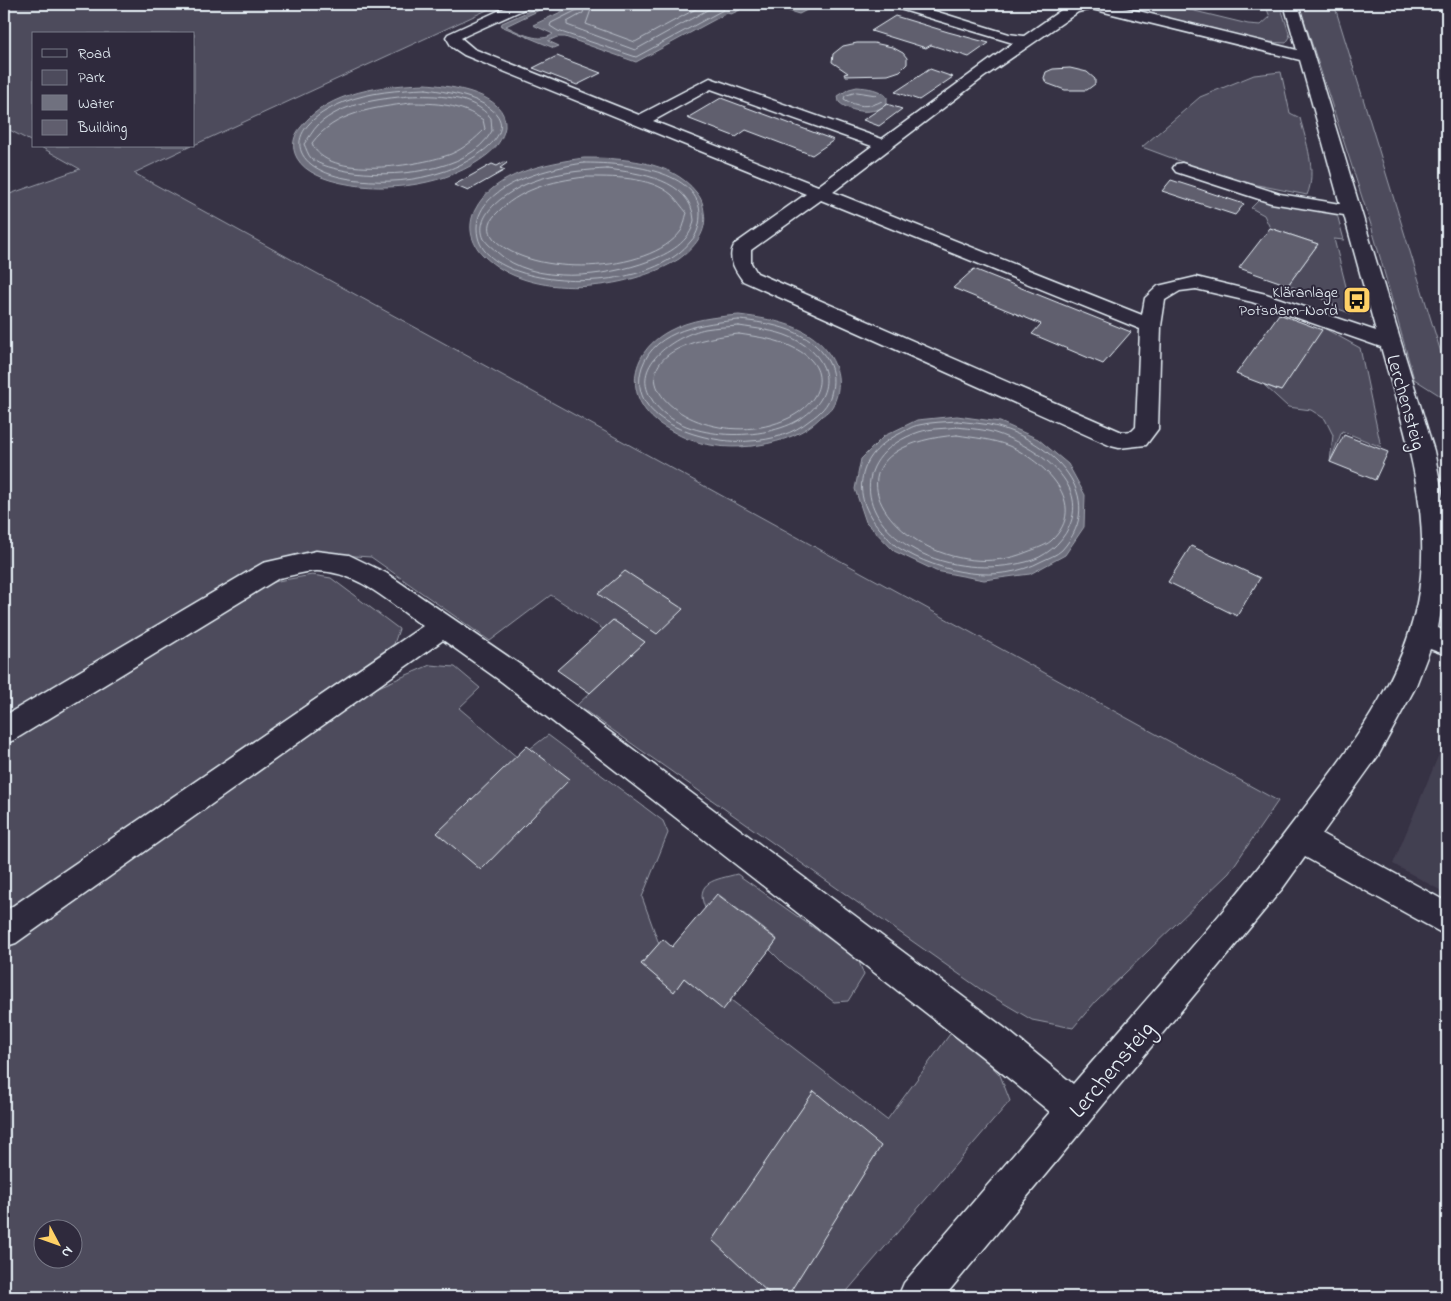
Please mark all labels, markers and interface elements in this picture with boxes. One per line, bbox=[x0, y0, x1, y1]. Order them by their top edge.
legend bbox=[32, 32, 195, 148]
text: Road bbox=[78, 43, 111, 65]
text: Park bbox=[78, 67, 106, 89]
text: Water bbox=[78, 93, 114, 115]
text: Building bbox=[77, 117, 127, 140]
place label: Kläranlage Potsdam-Nord bbox=[1239, 281, 1339, 323]
bus stop icon: Kläranlage Potsdam-Nord bbox=[1342, 285, 1372, 315]
street label: Lerchensteig bbox=[1376, 351, 1432, 454]
street label: Lerchensteig bbox=[1062, 1014, 1164, 1127]
north arrow bbox=[32, 1218, 82, 1268]
text: N bbox=[56, 1241, 78, 1262]

